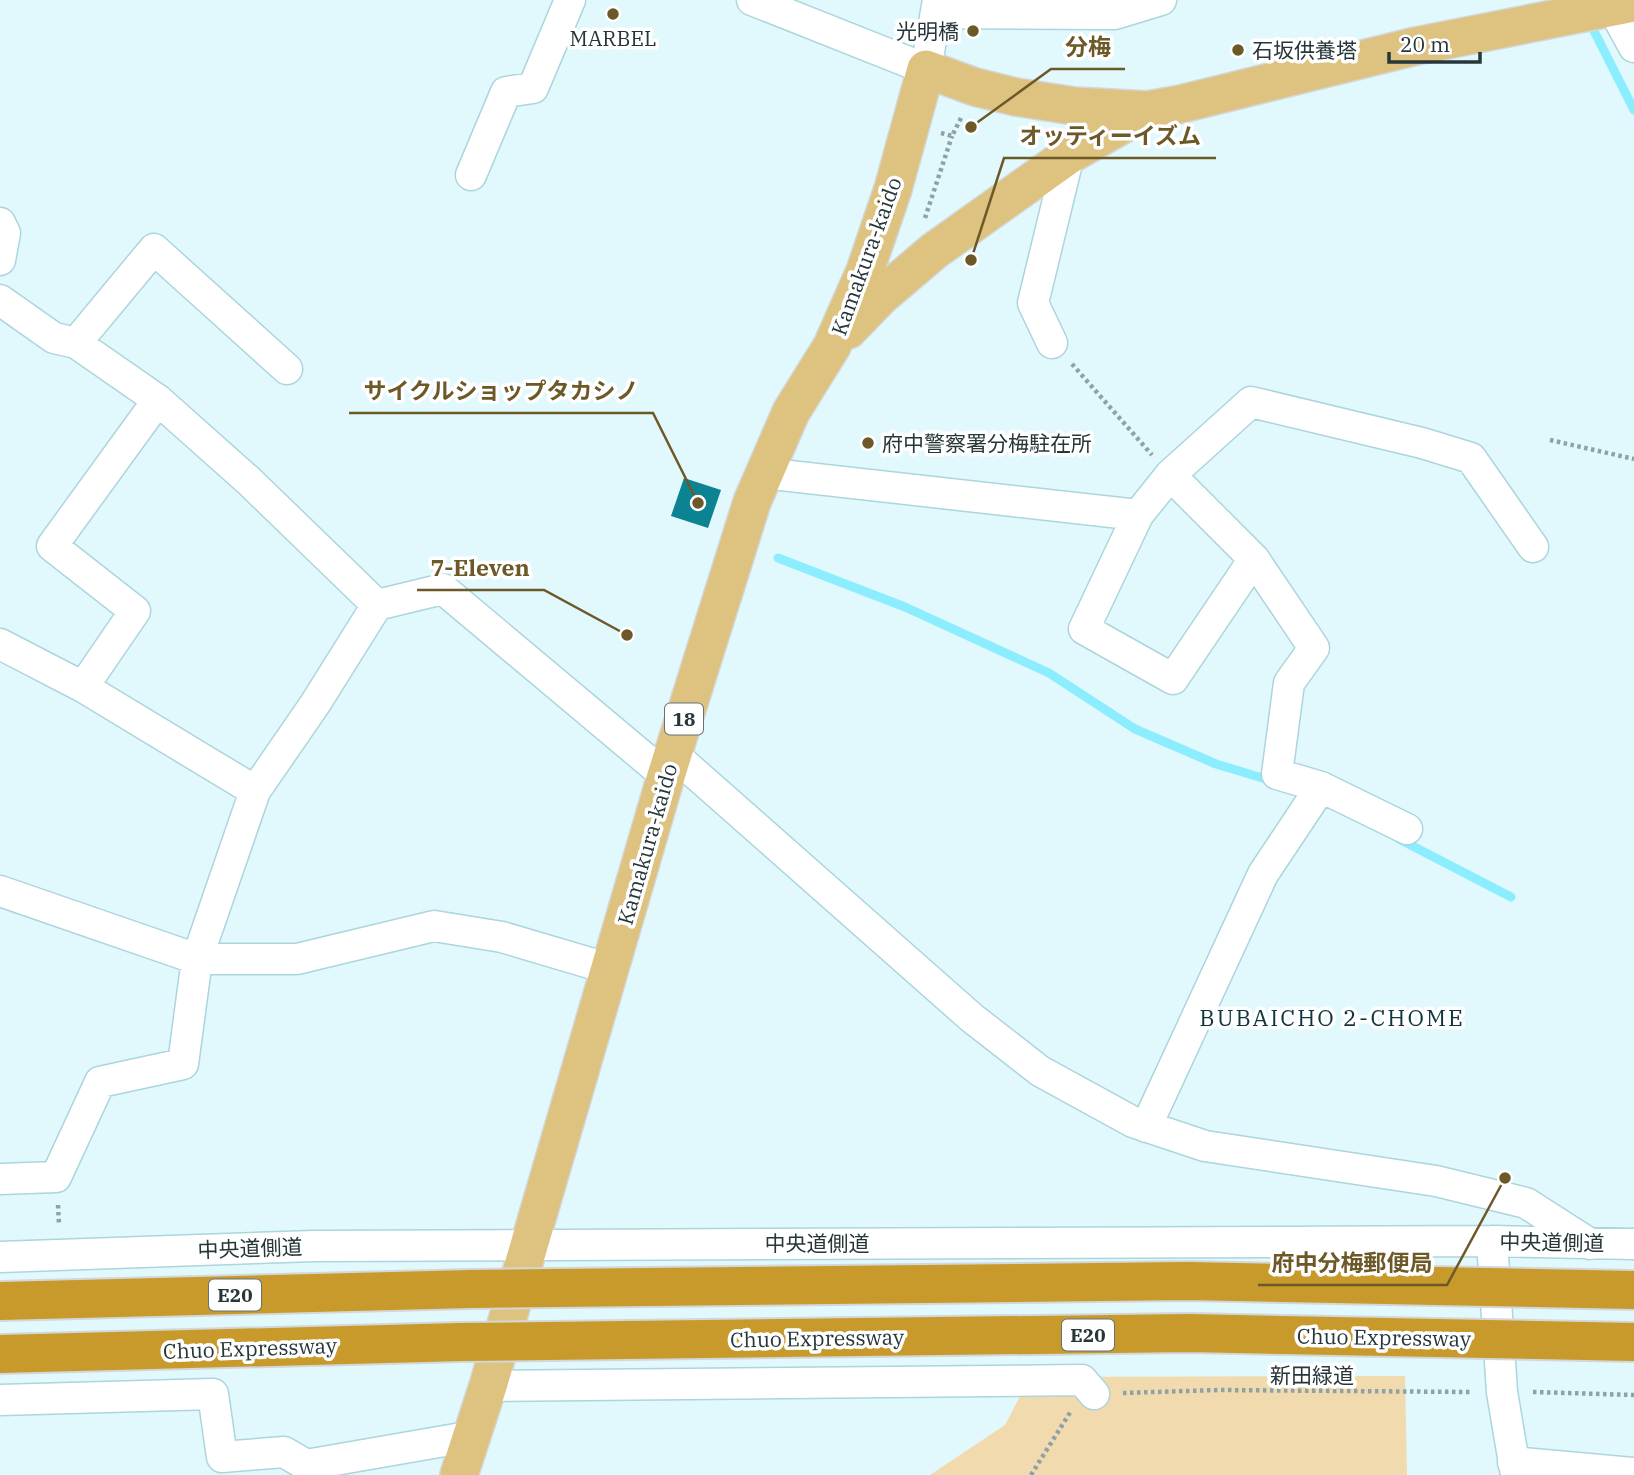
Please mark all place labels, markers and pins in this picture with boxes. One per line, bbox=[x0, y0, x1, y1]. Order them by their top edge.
marker: MARBEL bbox=[605, 6, 621, 22]
place label: 光明橋 bbox=[896, 17, 959, 45]
marker: 光明橋 bbox=[965, 23, 981, 39]
place label: MARBEL bbox=[570, 24, 656, 52]
callout: 分梅 bbox=[1051, 25, 1125, 69]
place label: 石坂供養塔 bbox=[1252, 36, 1357, 64]
marker: 石坂供養塔 bbox=[1230, 42, 1246, 58]
callout: オッティーイズム bbox=[1004, 114, 1216, 158]
callout: サイクルショップタカシノ bbox=[349, 369, 653, 413]
place label: 府中警察署分梅駐在所 bbox=[882, 429, 1092, 457]
marker: 府中警察署分梅駐在所 bbox=[860, 435, 876, 451]
callout: 7-Eleven bbox=[417, 546, 544, 590]
callout: 府中分梅郵便局 bbox=[1258, 1241, 1447, 1285]

